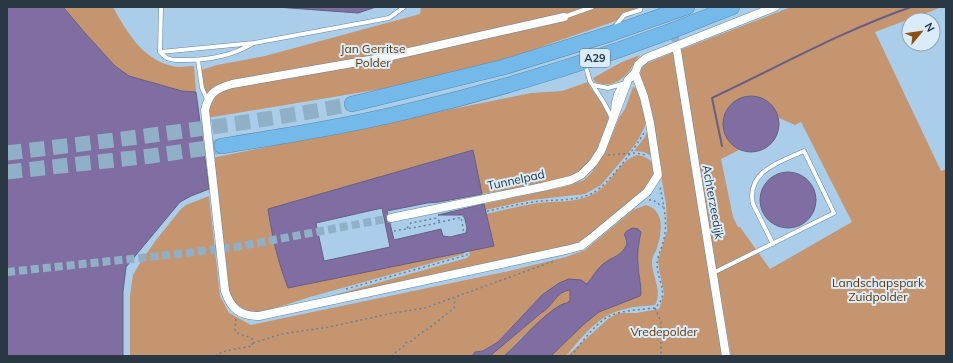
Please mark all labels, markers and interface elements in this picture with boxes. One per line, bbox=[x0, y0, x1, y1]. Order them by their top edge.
north arrow bbox=[901, 12, 941, 52]
text: N bbox=[922, 20, 938, 34]
park label: Jan Gerritse Polder bbox=[341, 41, 405, 70]
road number: A29 bbox=[580, 49, 610, 67]
street label: Achterzeedijk bbox=[700, 164, 728, 241]
street label: Tunnelpad bbox=[486, 166, 546, 193]
park label: Landschapspark Zuidpolder bbox=[832, 275, 925, 304]
park label: Vredepolder bbox=[630, 324, 698, 339]

